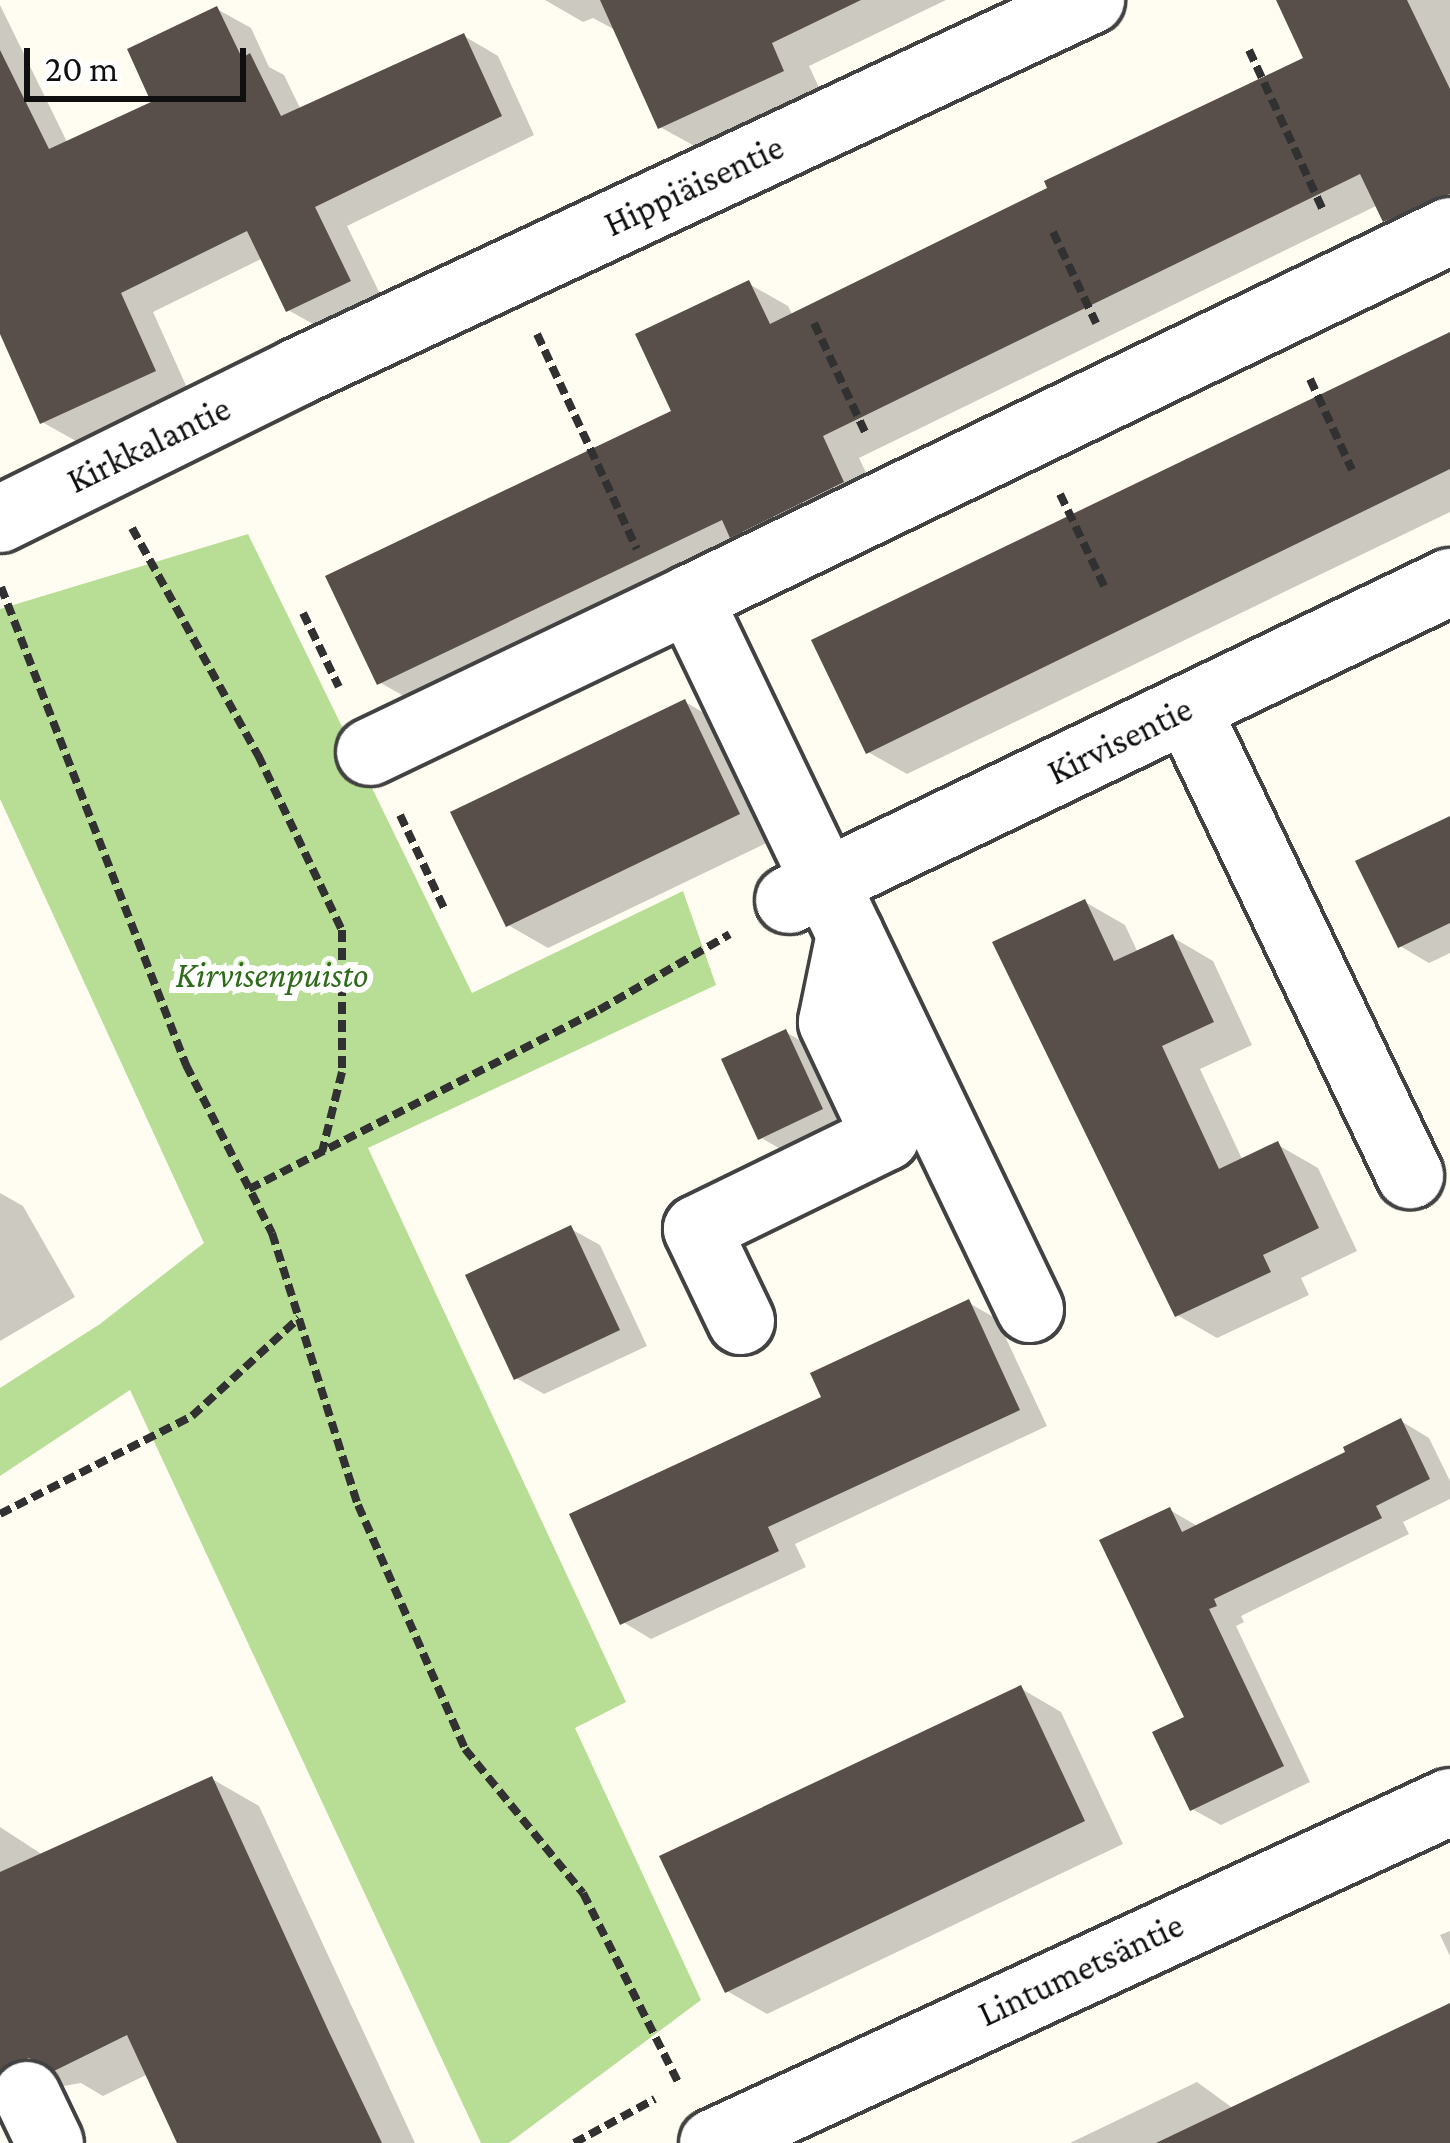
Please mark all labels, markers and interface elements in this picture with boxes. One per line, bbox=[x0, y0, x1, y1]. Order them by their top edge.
scale bar bbox=[30, 24, 252, 98]
text: 20 m bbox=[45, 49, 118, 89]
street label: Hippiäisentie bbox=[598, 126, 790, 246]
street label: Kirkkalantie bbox=[60, 387, 238, 503]
street label: Kirvisentie bbox=[1041, 688, 1199, 794]
park label: Kirvisenpuisto bbox=[176, 954, 368, 998]
street label: Lintumetsäntie bbox=[972, 1904, 1190, 2036]

